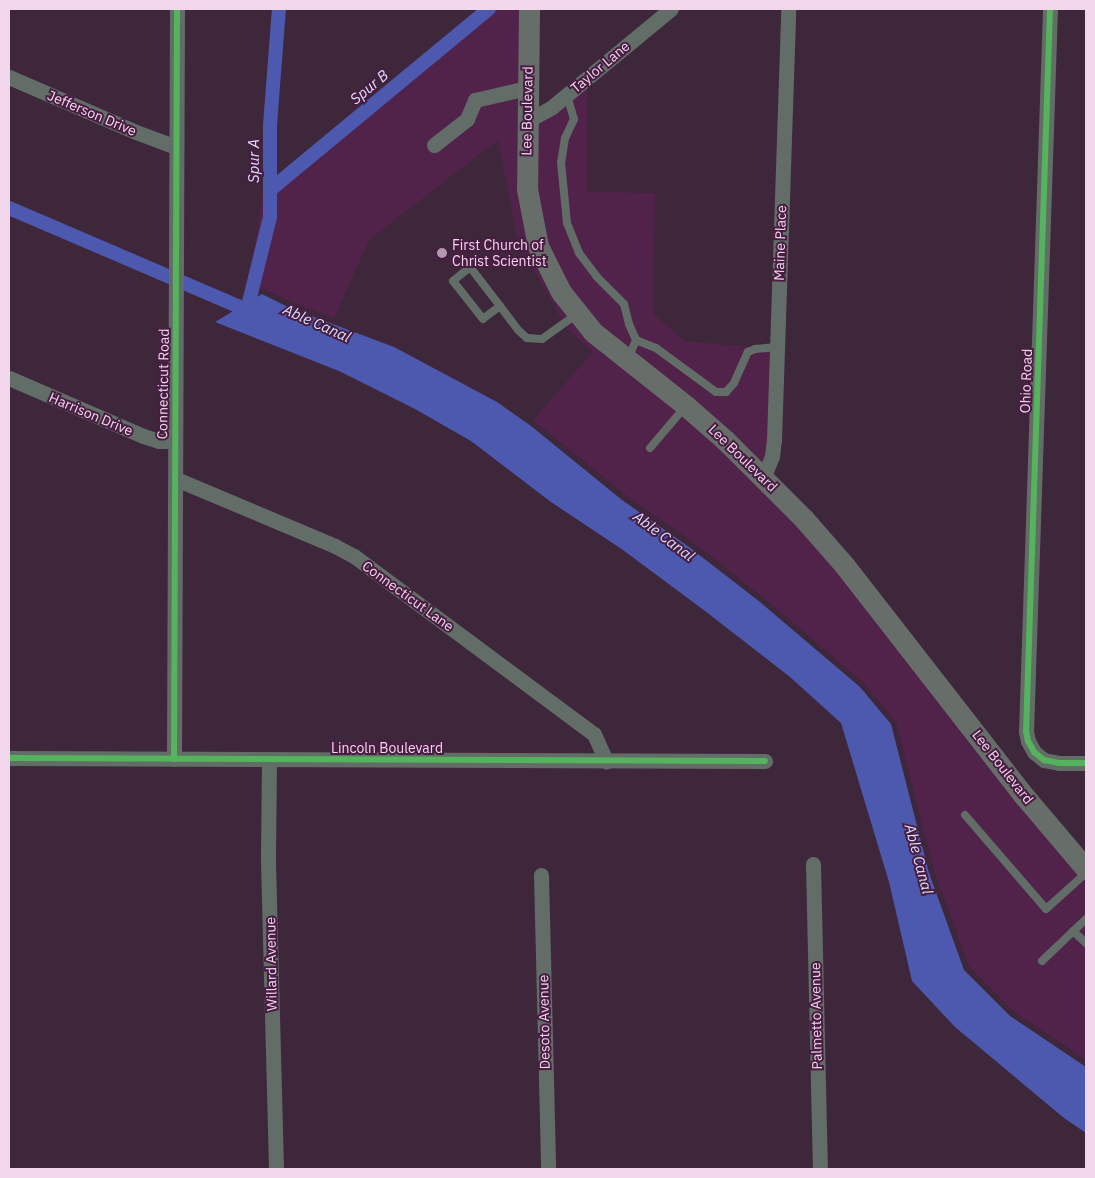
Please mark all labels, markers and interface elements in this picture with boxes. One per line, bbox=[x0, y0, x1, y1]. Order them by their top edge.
street label: Taylor Lane bbox=[567, 38, 633, 96]
water label: Spur B bbox=[346, 66, 392, 108]
street label: Lee Boulevard bbox=[518, 66, 536, 156]
street label: Jefferson Drive bbox=[45, 87, 139, 139]
water label: Spur A bbox=[245, 139, 263, 183]
street label: Maine Place bbox=[770, 205, 790, 281]
place label: First Church of Christ Scientist bbox=[452, 237, 547, 270]
marker: First Church of Christ Scientist bbox=[436, 247, 448, 259]
water label: Able Canal bbox=[280, 300, 354, 346]
street label: Connecticut Road bbox=[154, 328, 172, 440]
street label: Ohio Road bbox=[1016, 348, 1036, 414]
street label: Harrison Drive bbox=[46, 389, 136, 439]
street label: Lee Boulevard bbox=[705, 421, 781, 495]
water label: Able Canal bbox=[630, 507, 698, 565]
street label: Connecticut Lane bbox=[359, 557, 457, 635]
street label: Lee Boulevard bbox=[969, 727, 1037, 807]
street label: Lincoln Boulevard bbox=[331, 740, 443, 756]
water label: Able Canal bbox=[901, 822, 937, 896]
street label: Willard Avenue bbox=[262, 917, 280, 1011]
street label: Palmetto Avenue bbox=[807, 962, 825, 1070]
street label: Desoto Avenue bbox=[535, 975, 553, 1069]

